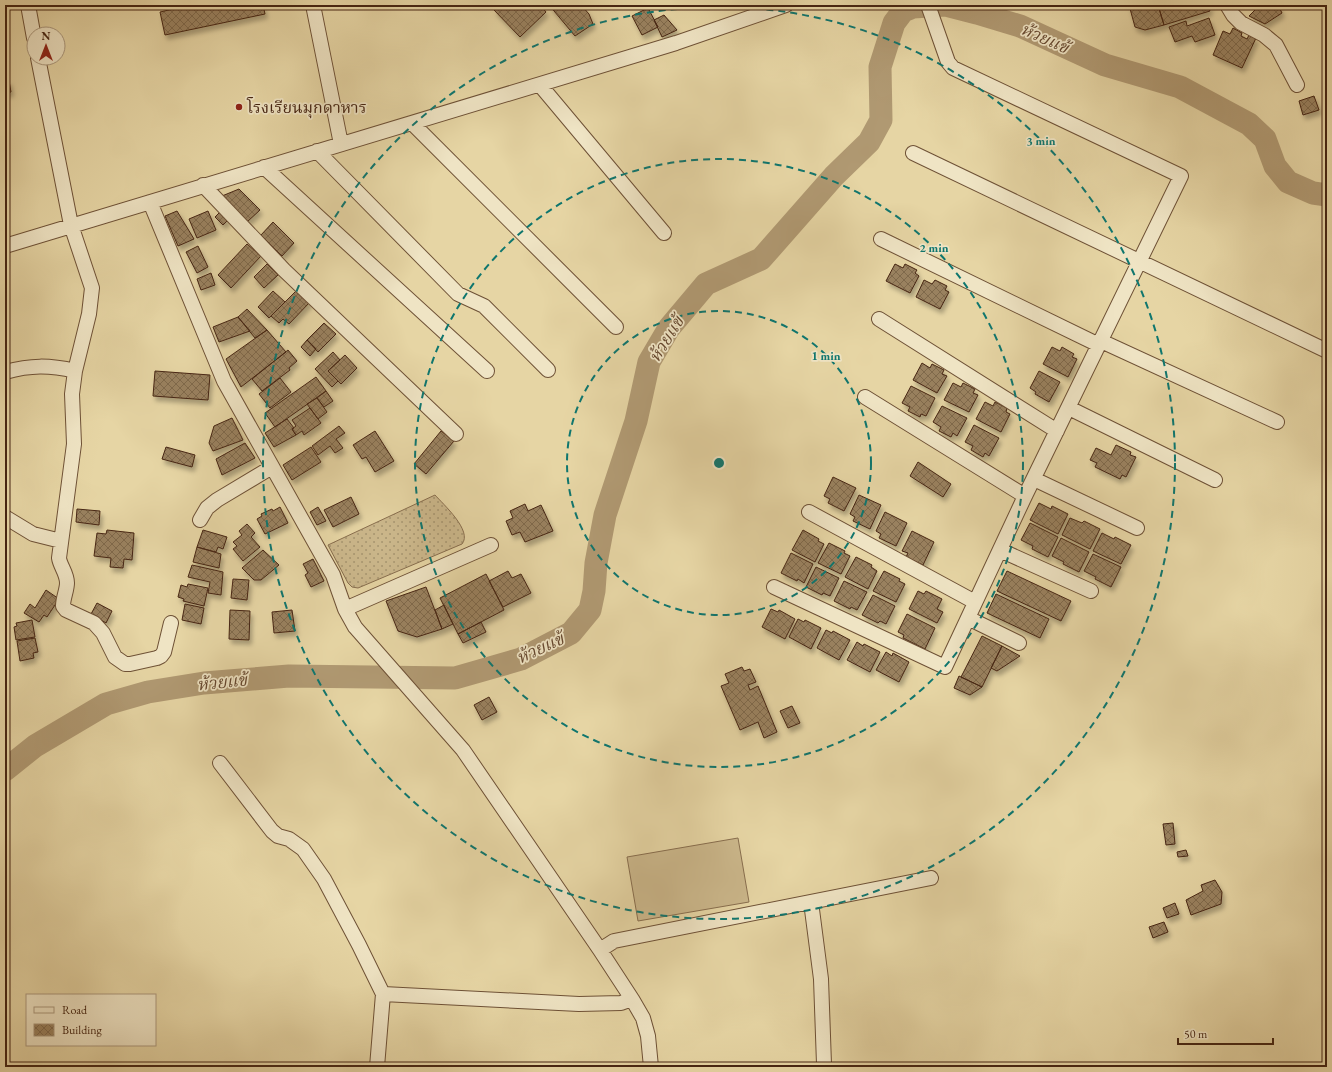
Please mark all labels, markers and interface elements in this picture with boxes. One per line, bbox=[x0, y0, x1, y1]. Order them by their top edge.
water label: ห้วยแข้ bbox=[1018, 18, 1075, 59]
north arrow bbox=[26, 26, 66, 66]
text: N bbox=[42, 29, 51, 43]
place label: โรงเรียนมุกดาหาร bbox=[246, 97, 367, 119]
marker: โรงเรียนมุกดาหาร bbox=[234, 102, 244, 112]
text: 3 min bbox=[1026, 133, 1056, 149]
text: 2 min bbox=[919, 240, 949, 256]
water label: ห้วยแข้ bbox=[643, 309, 690, 366]
text: 1 min bbox=[811, 348, 841, 364]
centre of rings bbox=[712, 456, 726, 470]
water label: ห้วยแข้ bbox=[513, 626, 570, 669]
water label: ห้วยแข้ bbox=[196, 668, 251, 696]
legend bbox=[26, 994, 156, 1046]
text: Road bbox=[62, 1002, 88, 1018]
scale bar bbox=[1178, 1020, 1273, 1046]
text: Building bbox=[62, 1022, 103, 1038]
text: 50 m bbox=[1184, 1026, 1208, 1042]

